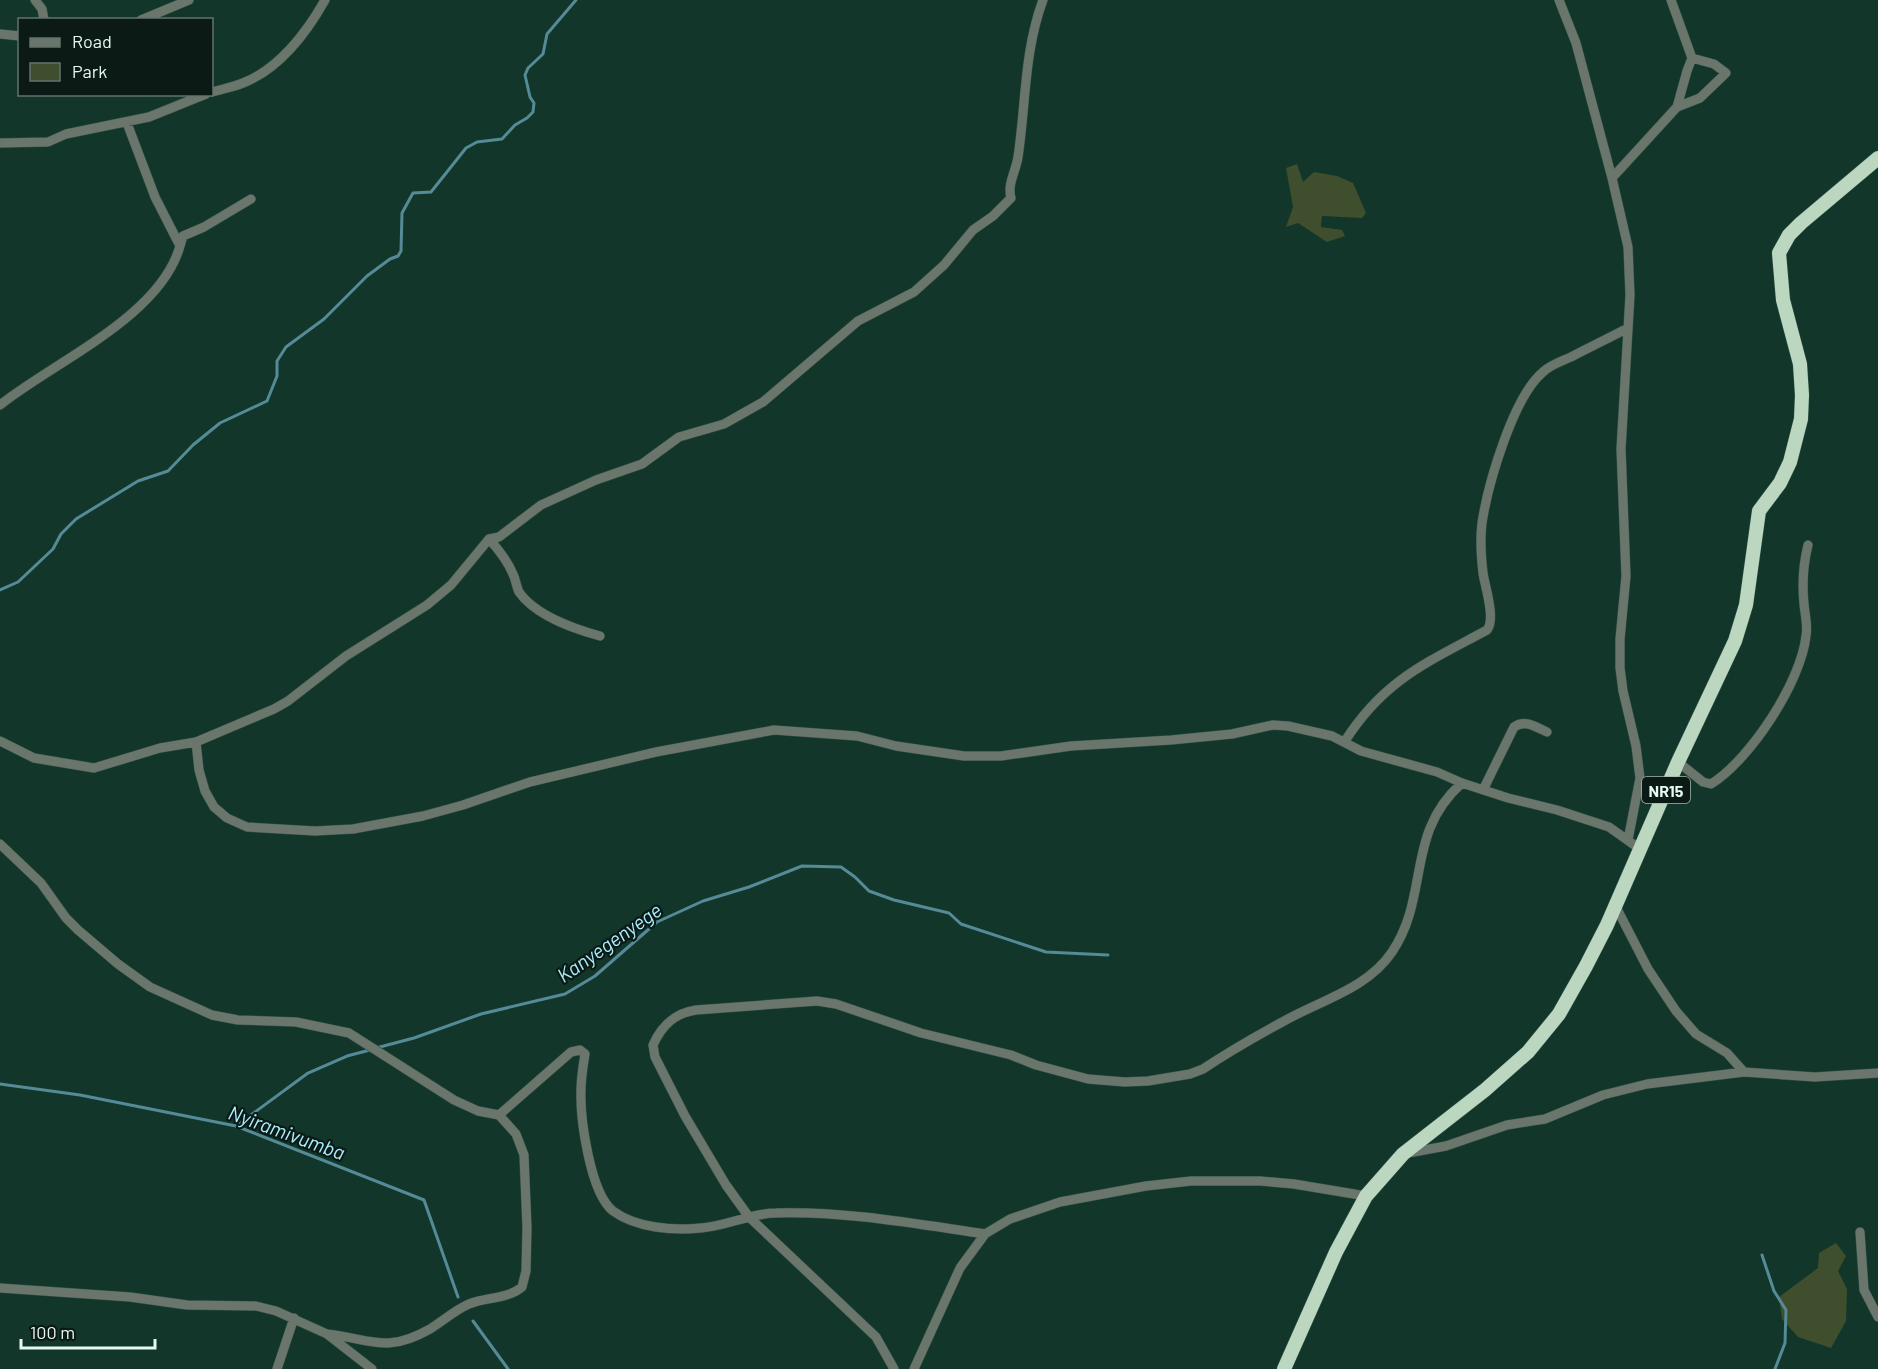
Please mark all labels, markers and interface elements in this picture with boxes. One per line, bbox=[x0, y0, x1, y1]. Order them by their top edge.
legend bbox=[18, 18, 213, 96]
text: Road bbox=[72, 30, 112, 52]
text: Park bbox=[72, 60, 107, 82]
road number: NR15 bbox=[1642, 777, 1690, 803]
water label: Kanyegenyege bbox=[552, 897, 666, 987]
water label: Nyiramivumba bbox=[225, 1100, 349, 1164]
scale bar bbox=[21, 1312, 154, 1350]
text: 100 m bbox=[30, 1321, 75, 1343]

